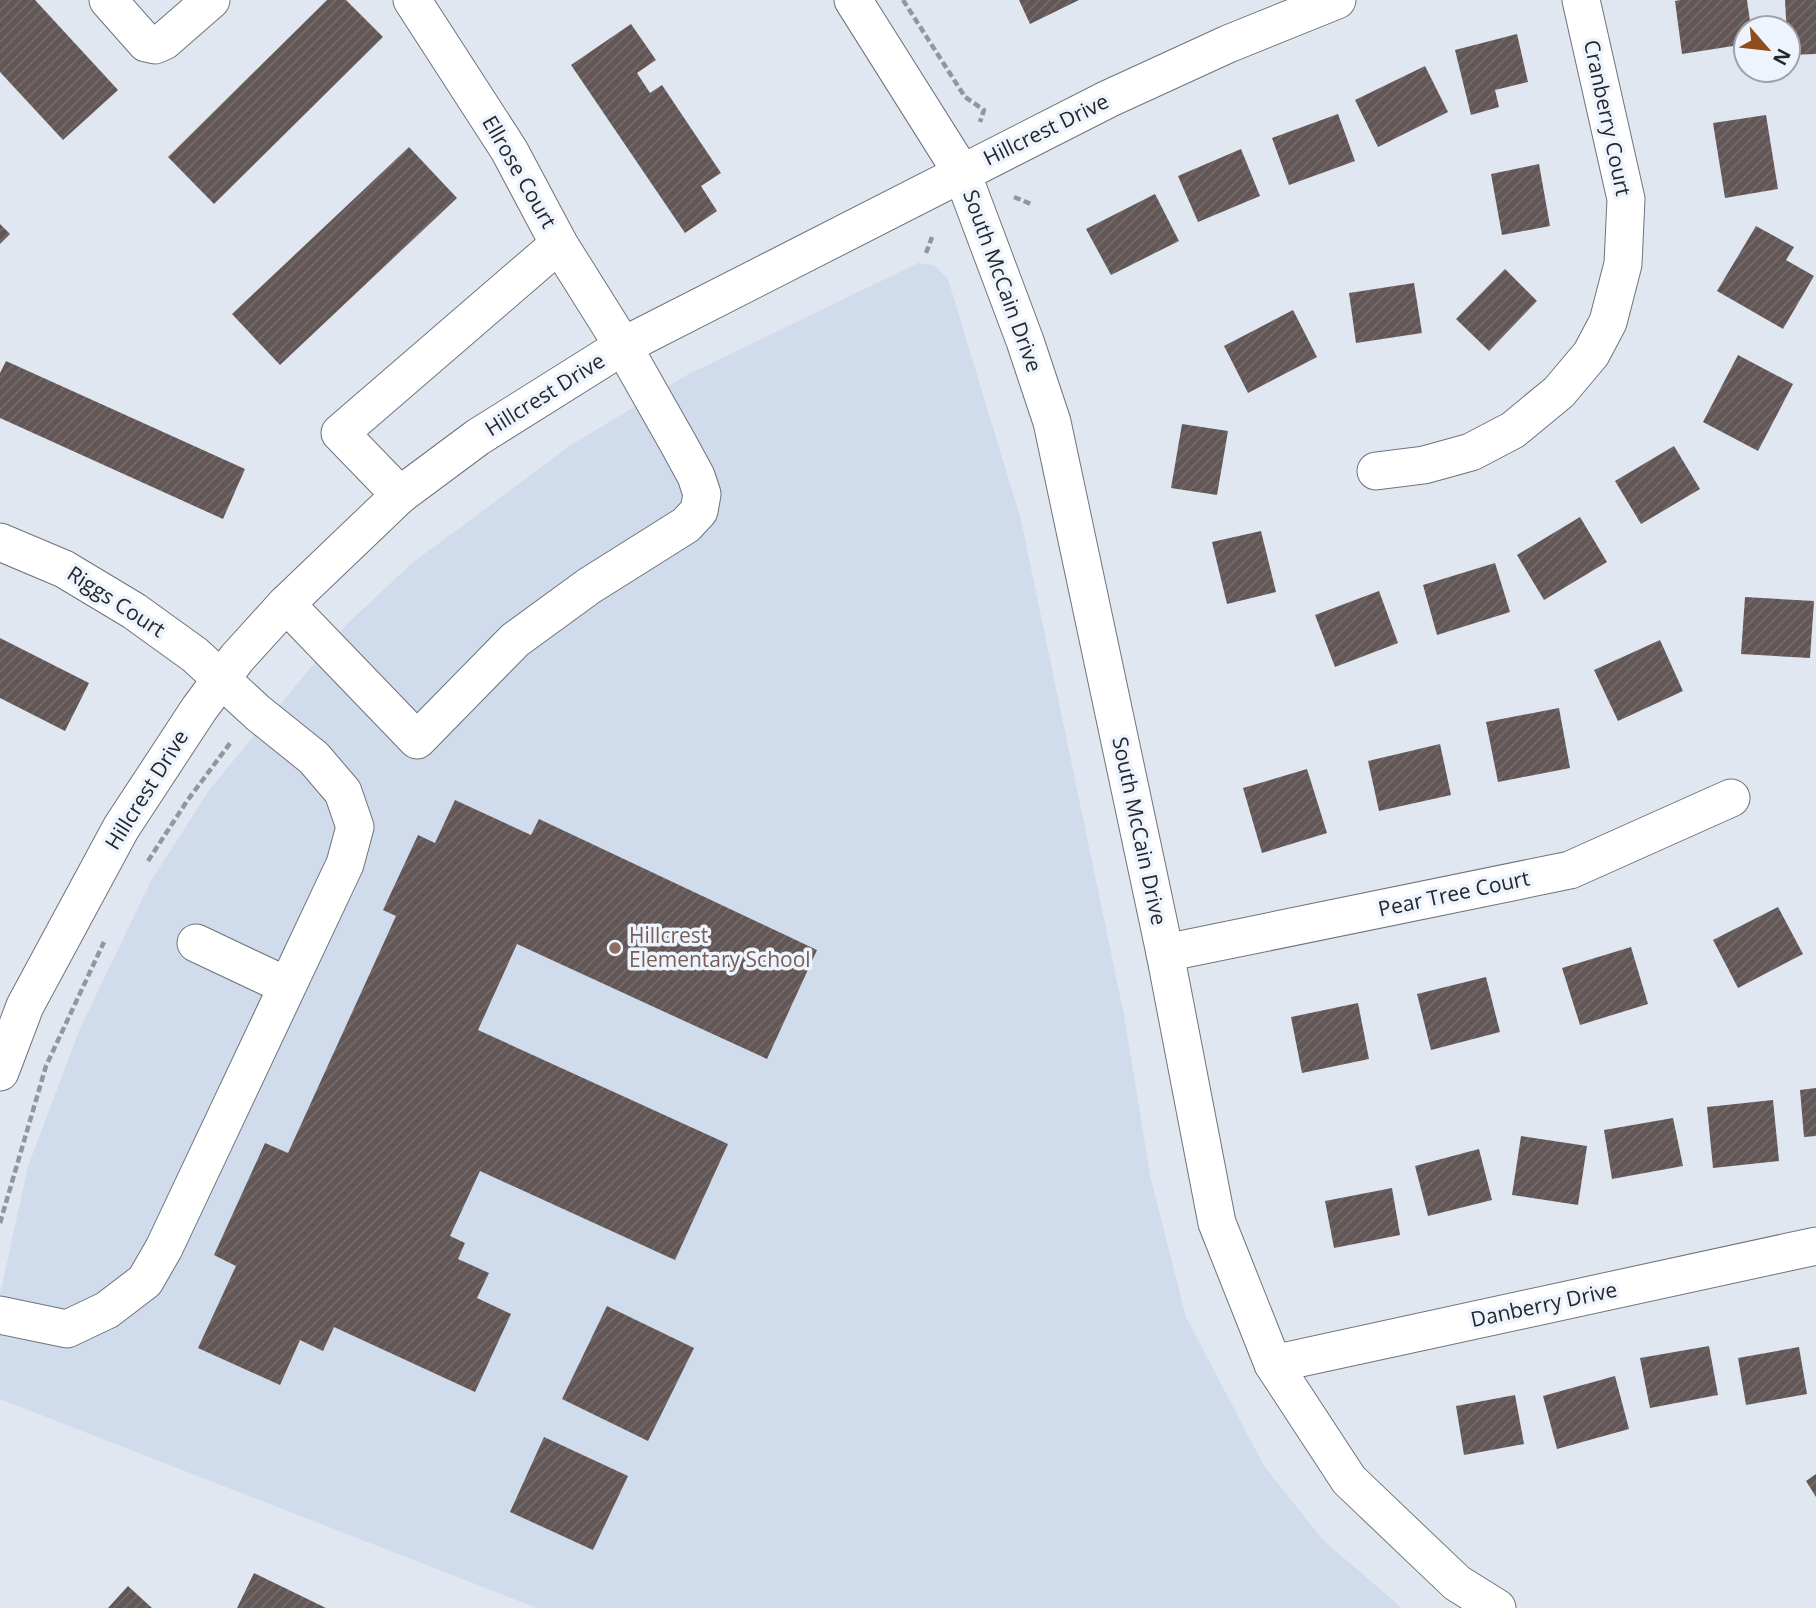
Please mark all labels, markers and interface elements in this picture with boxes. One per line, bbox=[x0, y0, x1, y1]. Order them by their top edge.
north arrow bbox=[1732, 14, 1802, 84]
street label: Cranberry Court bbox=[1578, 37, 1638, 198]
text: N bbox=[1767, 44, 1797, 70]
street label: Hillcrest Drive bbox=[978, 87, 1113, 172]
street label: Ellrose Court bbox=[476, 110, 563, 233]
street label: South McCain Drive bbox=[957, 186, 1049, 376]
street label: Hillcrest Drive bbox=[479, 346, 610, 442]
street label: Riggs Court bbox=[62, 559, 171, 643]
street label: Hillcrest Drive bbox=[98, 724, 194, 855]
street label: South McCain Drive bbox=[1106, 734, 1174, 927]
street label: Pear Tree Court bbox=[1375, 863, 1532, 923]
place label: Hillcrest Elementary School bbox=[629, 921, 811, 973]
marker: Hillcrest Elementary School bbox=[607, 940, 623, 956]
street label: Danberry Drive bbox=[1468, 1275, 1620, 1333]

